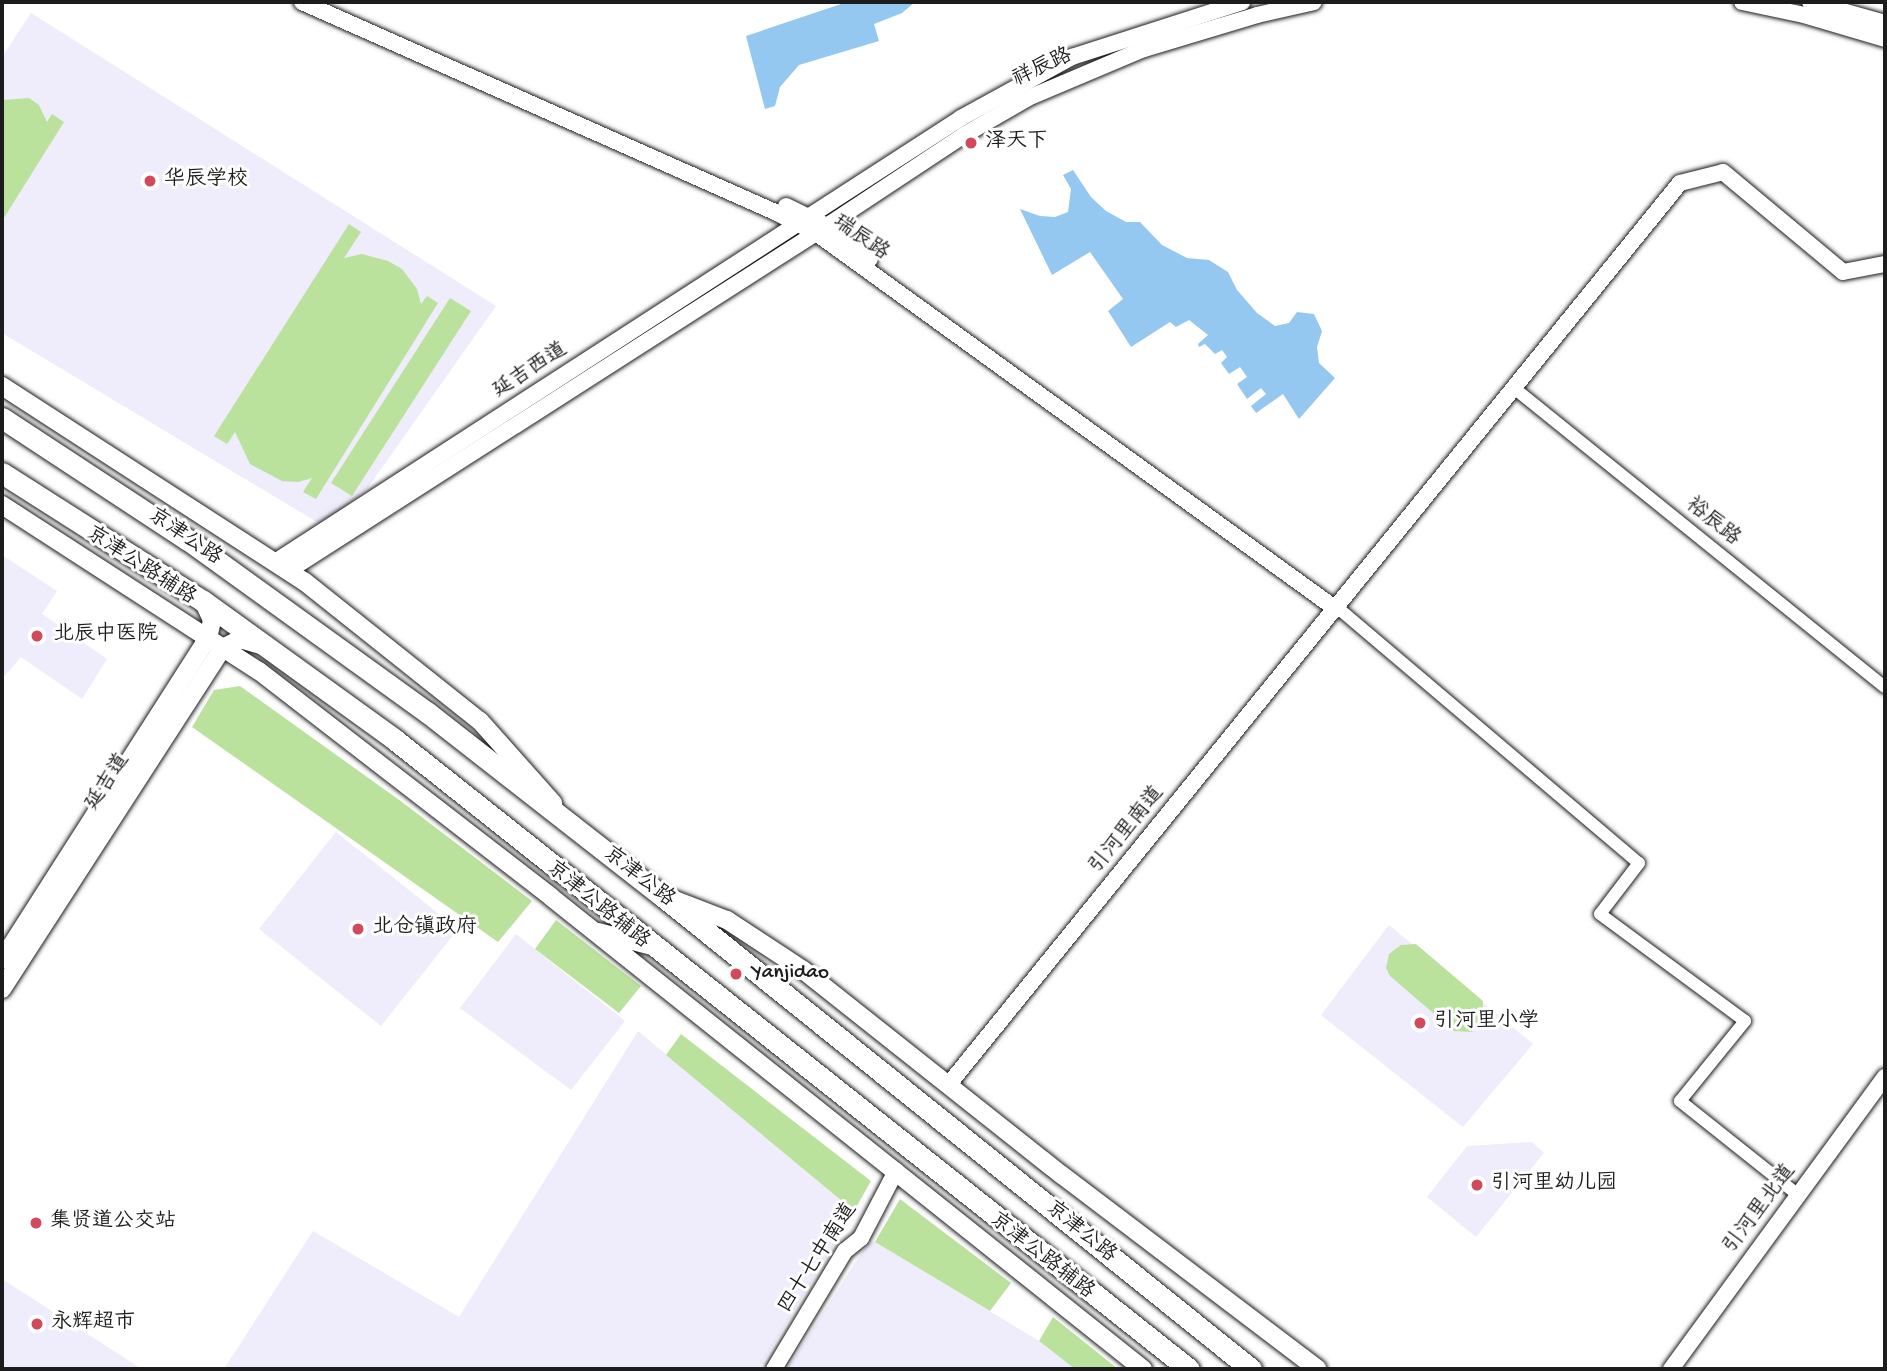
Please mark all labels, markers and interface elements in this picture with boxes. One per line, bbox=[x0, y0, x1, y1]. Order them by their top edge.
street label: 祥辰路 bbox=[1009, 44, 1077, 94]
place label: 泽天下 bbox=[985, 130, 1048, 156]
marker: 泽天下 bbox=[963, 135, 979, 151]
place label: 华辰学校 bbox=[164, 168, 248, 194]
marker: 华辰学校 bbox=[142, 173, 158, 189]
street label: 瑞辰路 bbox=[827, 211, 893, 267]
street label: 延吉西道 bbox=[489, 339, 573, 405]
street label: 裕辰路 bbox=[1680, 493, 1744, 553]
street label: 京津公路 bbox=[142, 504, 226, 572]
street label: 京津公路辅路 bbox=[80, 522, 200, 612]
place label: 北辰中医院 bbox=[53, 623, 158, 649]
marker: 北辰中医院 bbox=[27, 626, 47, 646]
street label: 延吉道 bbox=[81, 750, 137, 816]
street label: 引河里南道 bbox=[1085, 782, 1171, 880]
street label: 京津公路 bbox=[597, 842, 679, 914]
street label: 京津公路辅路 bbox=[540, 857, 654, 955]
place label: 北仓镇政府 bbox=[372, 916, 477, 942]
marker: 北仓镇政府 bbox=[350, 921, 366, 937]
place label: Yanjidao bbox=[752, 961, 829, 987]
marker: Yanjidao bbox=[726, 964, 746, 984]
place label: 引河里小学 bbox=[1434, 1010, 1539, 1036]
marker: 引河里小学 bbox=[1412, 1015, 1428, 1031]
street label: 引河里北道 bbox=[1719, 1160, 1803, 1260]
place label: 引河里幼儿园 bbox=[1491, 1172, 1617, 1198]
marker: 引河里幼儿园 bbox=[1469, 1177, 1485, 1193]
street label: 京津公路 bbox=[1039, 1197, 1121, 1269]
street label: 四十七中南道 bbox=[774, 1199, 864, 1319]
street label: 京津公路辅路 bbox=[984, 1208, 1098, 1306]
place label: 集贤道公交站 bbox=[50, 1210, 176, 1236]
marker: 集贤道公交站 bbox=[28, 1215, 44, 1231]
place label: 永辉超市 bbox=[51, 1311, 135, 1337]
marker: 永辉超市 bbox=[29, 1316, 45, 1332]

